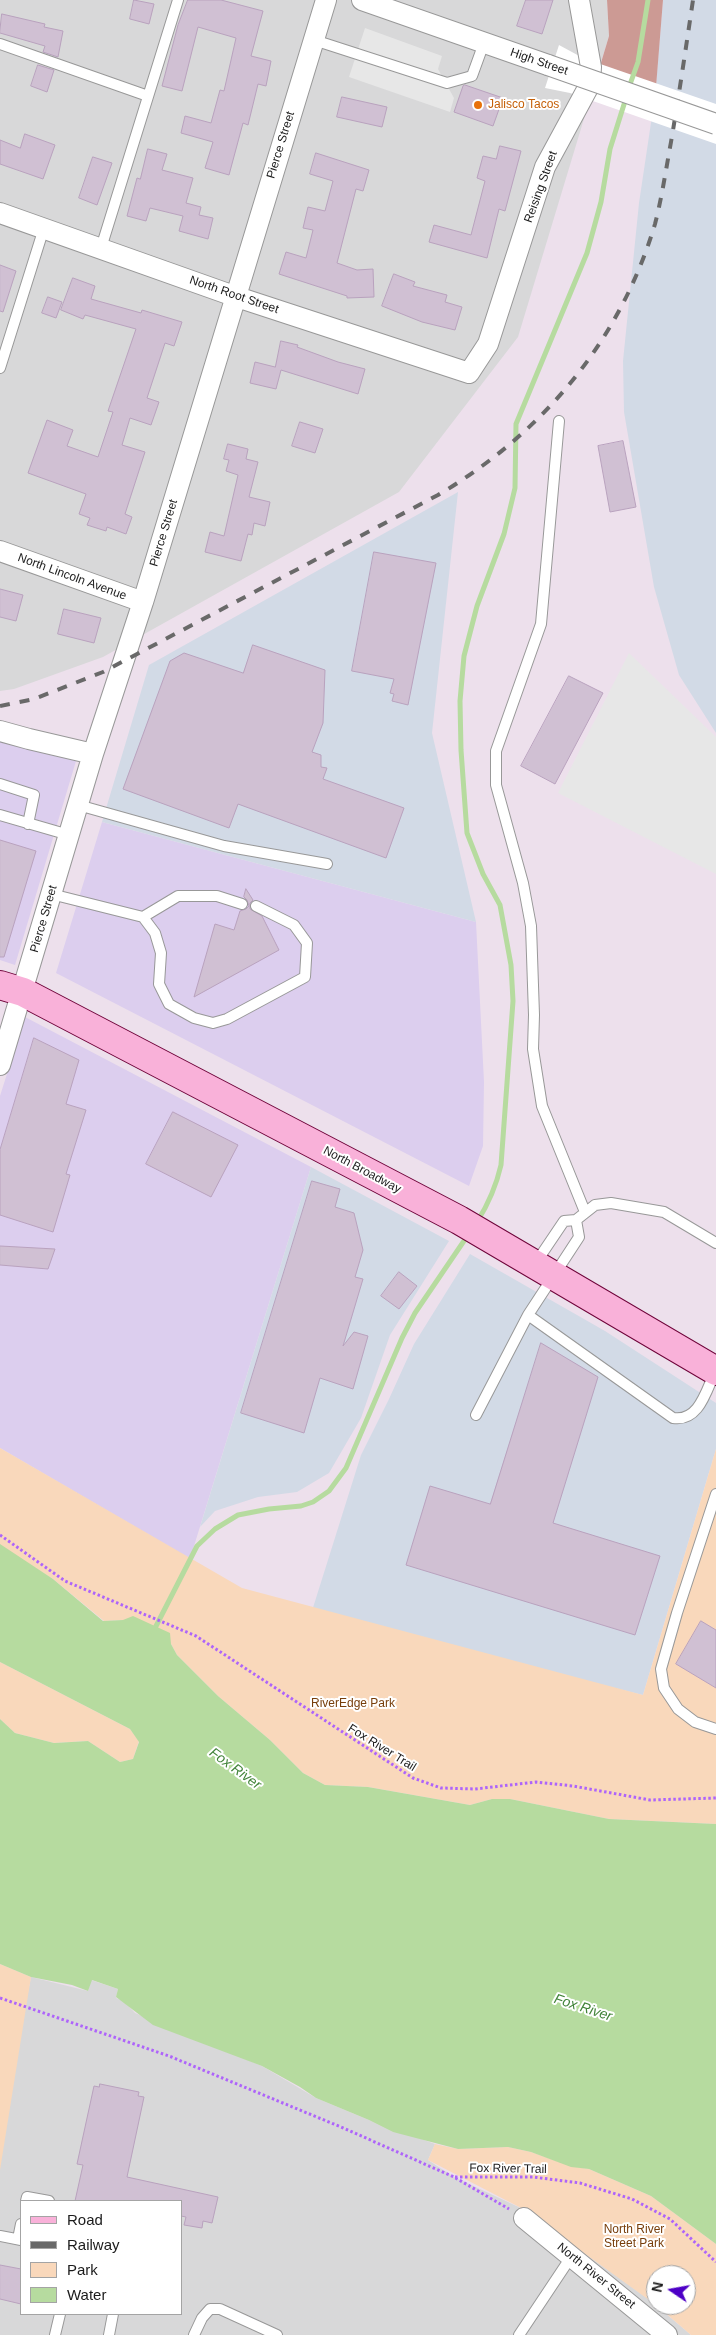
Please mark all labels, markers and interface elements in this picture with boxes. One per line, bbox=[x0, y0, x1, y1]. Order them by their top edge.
street label: High Street bbox=[508, 45, 570, 79]
place label: Jalisco Tacos bbox=[488, 98, 559, 112]
marker: Jalisco Tacos bbox=[472, 99, 484, 111]
street label: Pierce Street bbox=[264, 110, 298, 180]
street label: Reising Street bbox=[521, 149, 561, 225]
street label: North Root Street bbox=[188, 273, 280, 317]
street label: Pierce Street bbox=[147, 498, 181, 568]
street label: North Lincoln Avenue bbox=[16, 551, 128, 603]
street label: Pierce Street bbox=[28, 884, 60, 954]
street label: North Broadway bbox=[321, 1143, 403, 1197]
park label: RiverEdge Park bbox=[311, 1697, 395, 1711]
street label: Fox River Trail bbox=[345, 1721, 419, 1775]
water label: Fox River bbox=[206, 1745, 264, 1793]
water label: Fox River bbox=[552, 1991, 614, 2025]
street label: Fox River Trail bbox=[469, 2161, 547, 2177]
legend bbox=[20, 2200, 182, 2315]
text: Road bbox=[67, 2211, 103, 2228]
park label: North River Street Park bbox=[604, 2223, 664, 2251]
text: Railway bbox=[67, 2236, 120, 2253]
street label: North River Street bbox=[554, 2240, 638, 2312]
text: Park bbox=[67, 2261, 98, 2278]
north arrow bbox=[646, 2265, 696, 2315]
text: N bbox=[648, 2280, 666, 2294]
text: Water bbox=[67, 2286, 106, 2303]

